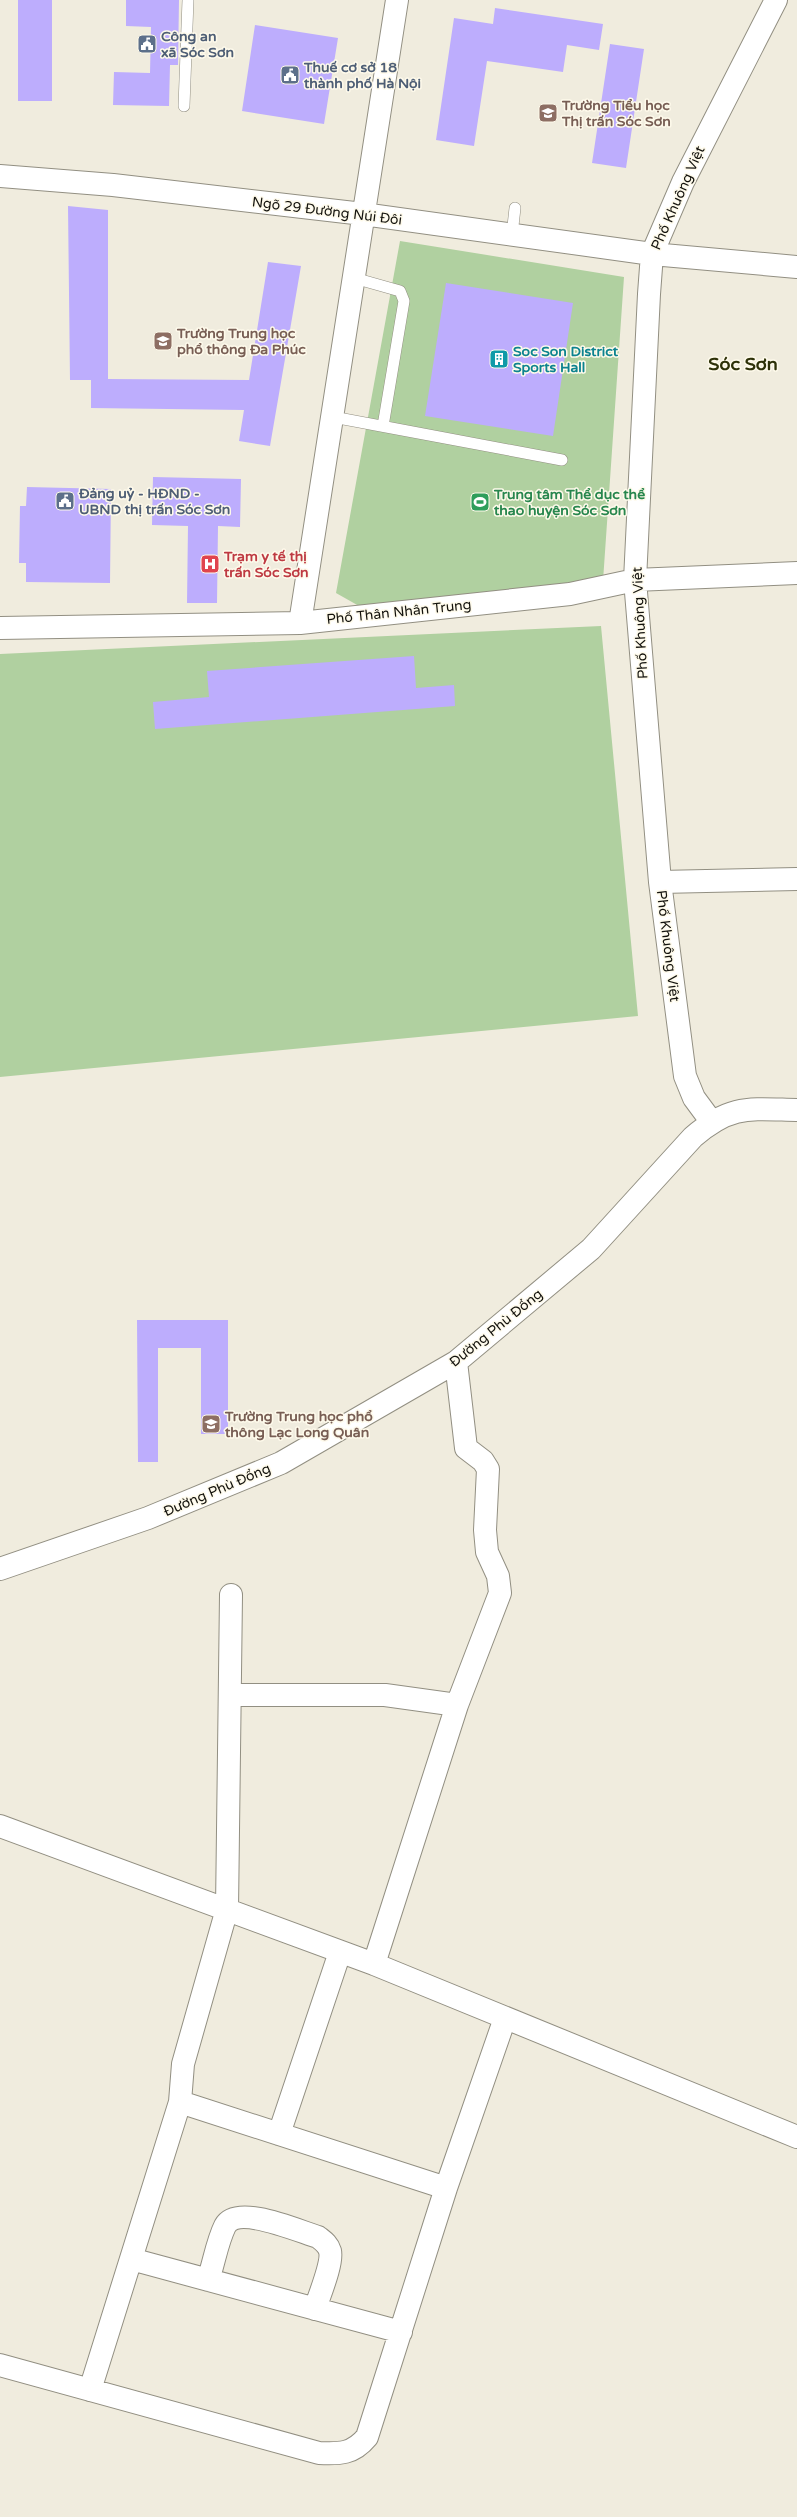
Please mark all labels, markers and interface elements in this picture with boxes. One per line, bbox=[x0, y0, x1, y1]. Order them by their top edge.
place label: Công an xã Sóc Sơn bbox=[161, 28, 234, 61]
public building icon: Công an xã Sóc Sơn bbox=[136, 33, 158, 55]
place label: Thuế cơ sở 18 thành phố Hà Nội bbox=[303, 59, 421, 92]
public building icon: Thuế cơ sở 18 thành phố Hà Nội bbox=[279, 64, 301, 86]
place label: Trường Tiểu học Thị trấn Sóc Sơn bbox=[561, 97, 671, 130]
school or university icon: Trường Tiểu học Thị trấn Sóc Sơn bbox=[537, 102, 559, 124]
street label: Phố Khuông Việt bbox=[647, 143, 709, 253]
street label: Ngõ 29 Đường Núi Đôi bbox=[251, 193, 403, 229]
place label: Trường Trung học phổ thông Đa Phúc bbox=[176, 325, 306, 358]
school or university icon: Trường Trung học phổ thông Đa Phúc bbox=[152, 330, 174, 352]
place label: Soc Son District Sports Hall bbox=[513, 343, 619, 376]
building icon: Soc Son District Sports Hall bbox=[488, 348, 510, 370]
district label: Sóc Sơn bbox=[708, 353, 778, 375]
place label: Đảng uỷ - HĐND - UBND thị trấn Sóc Sơn bbox=[78, 485, 230, 518]
place label: Trung tâm Thể dục thể thao huyện Sóc Sơn bbox=[493, 486, 645, 519]
public building icon: Đảng uỷ - HĐND - UBND thị trấn Sóc Sơn bbox=[54, 490, 76, 512]
sports icon: Trung tâm Thể dục thể thao huyện Sóc Sơn bbox=[469, 491, 491, 513]
place label: Trạm y tế thị trấn Sóc Sơn bbox=[223, 548, 309, 581]
hospital icon: Trạm y tế thị trấn Sóc Sơn bbox=[199, 553, 221, 575]
street label: Phố Khuông Việt bbox=[629, 566, 651, 679]
street label: Phố Thân Nhân Trung bbox=[326, 596, 472, 628]
street label: Phố Khuông Việt bbox=[653, 889, 683, 1003]
street label: Đường Phù Đổng bbox=[446, 1285, 546, 1371]
place label: Trường Trung học phổ thông Lạc Long Quân bbox=[224, 1408, 373, 1441]
school or university icon: Trường Trung học phổ thông Lạc Long Quân bbox=[200, 1413, 222, 1435]
street label: Đường Phù Đổng bbox=[161, 1460, 273, 1520]

